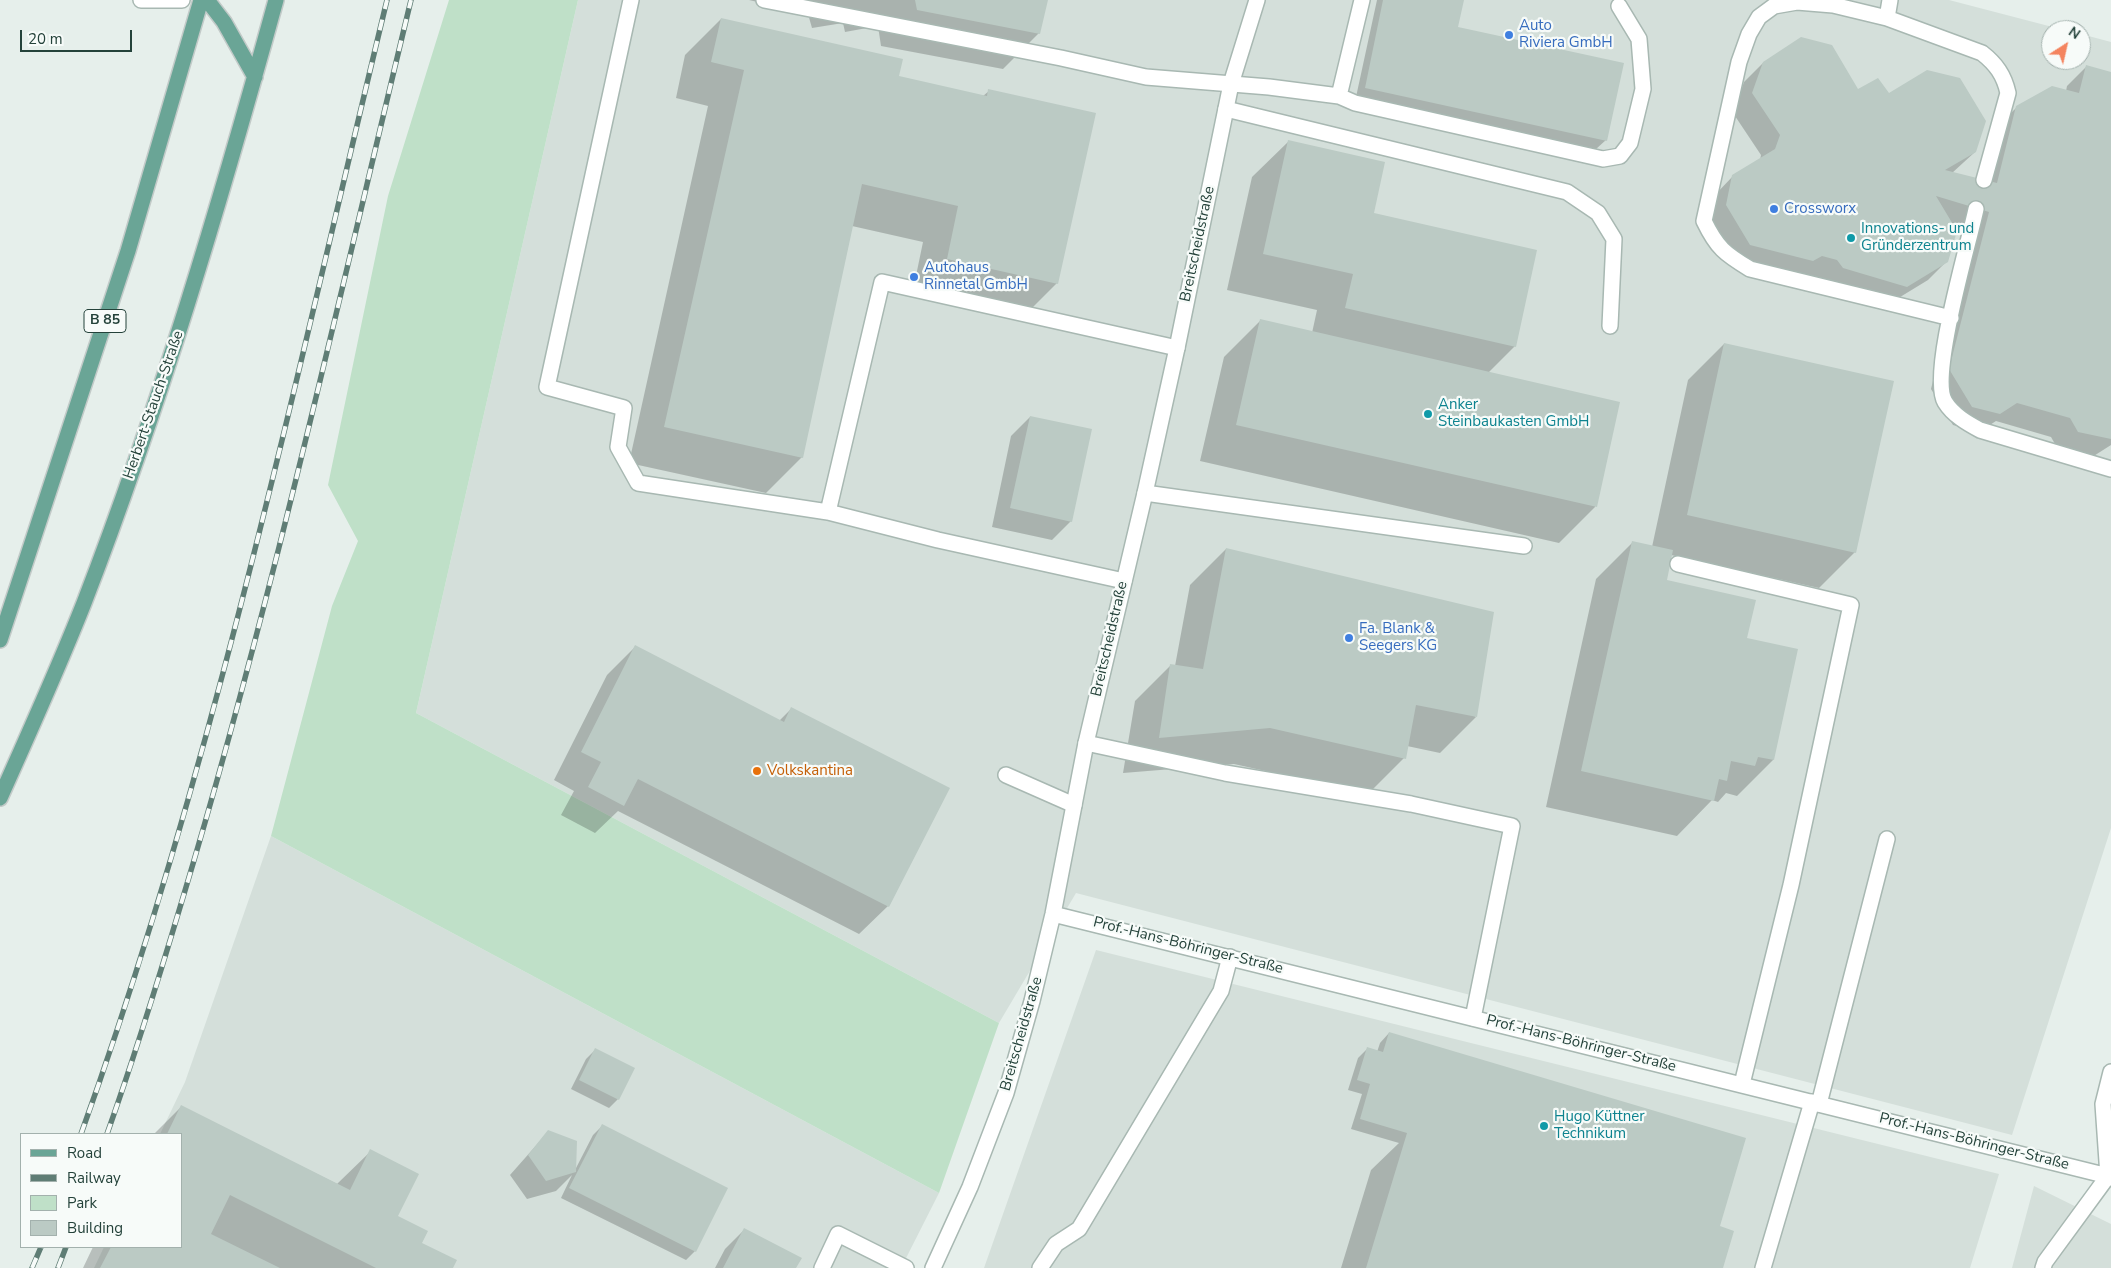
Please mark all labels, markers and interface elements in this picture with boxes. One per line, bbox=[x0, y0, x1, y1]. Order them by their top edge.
place label: Auto Riviera GmbH bbox=[1519, 17, 1613, 52]
scale bar bbox=[22, 20, 135, 52]
north arrow bbox=[2041, 20, 2091, 70]
text: N bbox=[2065, 22, 2084, 44]
text: 20 m bbox=[28, 29, 63, 49]
marker: Auto Riviera GmbH bbox=[1503, 29, 1515, 41]
street label: Breitscheidstraße bbox=[1177, 184, 1219, 304]
place label: Crossworx bbox=[1784, 200, 1856, 218]
marker: Crossworx bbox=[1768, 203, 1780, 215]
place label: Innovations- und Gründerzentrum bbox=[1861, 220, 1974, 255]
marker: Innovations- und Gründerzentrum bbox=[1845, 232, 1857, 244]
place label: Autohaus Rinnetal GmbH bbox=[924, 259, 1028, 294]
marker: Autohaus Rinnetal GmbH bbox=[908, 271, 920, 283]
road number: B 85 bbox=[84, 310, 126, 332]
street label: Herbert-Stauch-Straße bbox=[120, 328, 188, 482]
place label: Anker Steinbaukasten GmbH bbox=[1438, 396, 1589, 431]
marker: Anker Steinbaukasten GmbH bbox=[1422, 408, 1434, 420]
street label: Breitscheidstraße bbox=[1088, 580, 1132, 698]
place label: Fa. Blank & Seegers KG bbox=[1359, 620, 1437, 655]
marker: Fa. Blank & Seegers KG bbox=[1343, 632, 1355, 644]
place label: Volkskantina bbox=[767, 762, 853, 780]
marker: Volkskantina bbox=[751, 765, 763, 777]
street label: Prof.-Hans-Böhringer-Straße bbox=[1091, 914, 1285, 978]
street label: Breitscheidstraße bbox=[997, 975, 1047, 1093]
street label: Prof.-Hans-Böhringer-Straße bbox=[1484, 1012, 1678, 1076]
place label: Hugo Küttner Technikum bbox=[1554, 1108, 1645, 1143]
street label: Prof.-Hans-Böhringer-Straße bbox=[1877, 1110, 2071, 1174]
marker: Hugo Küttner Technikum bbox=[1538, 1120, 1550, 1132]
legend bbox=[20, 1133, 182, 1248]
text: Road bbox=[67, 1143, 102, 1163]
text: Railway bbox=[67, 1168, 121, 1188]
text: Park bbox=[67, 1193, 97, 1213]
text: Building bbox=[67, 1218, 123, 1238]

